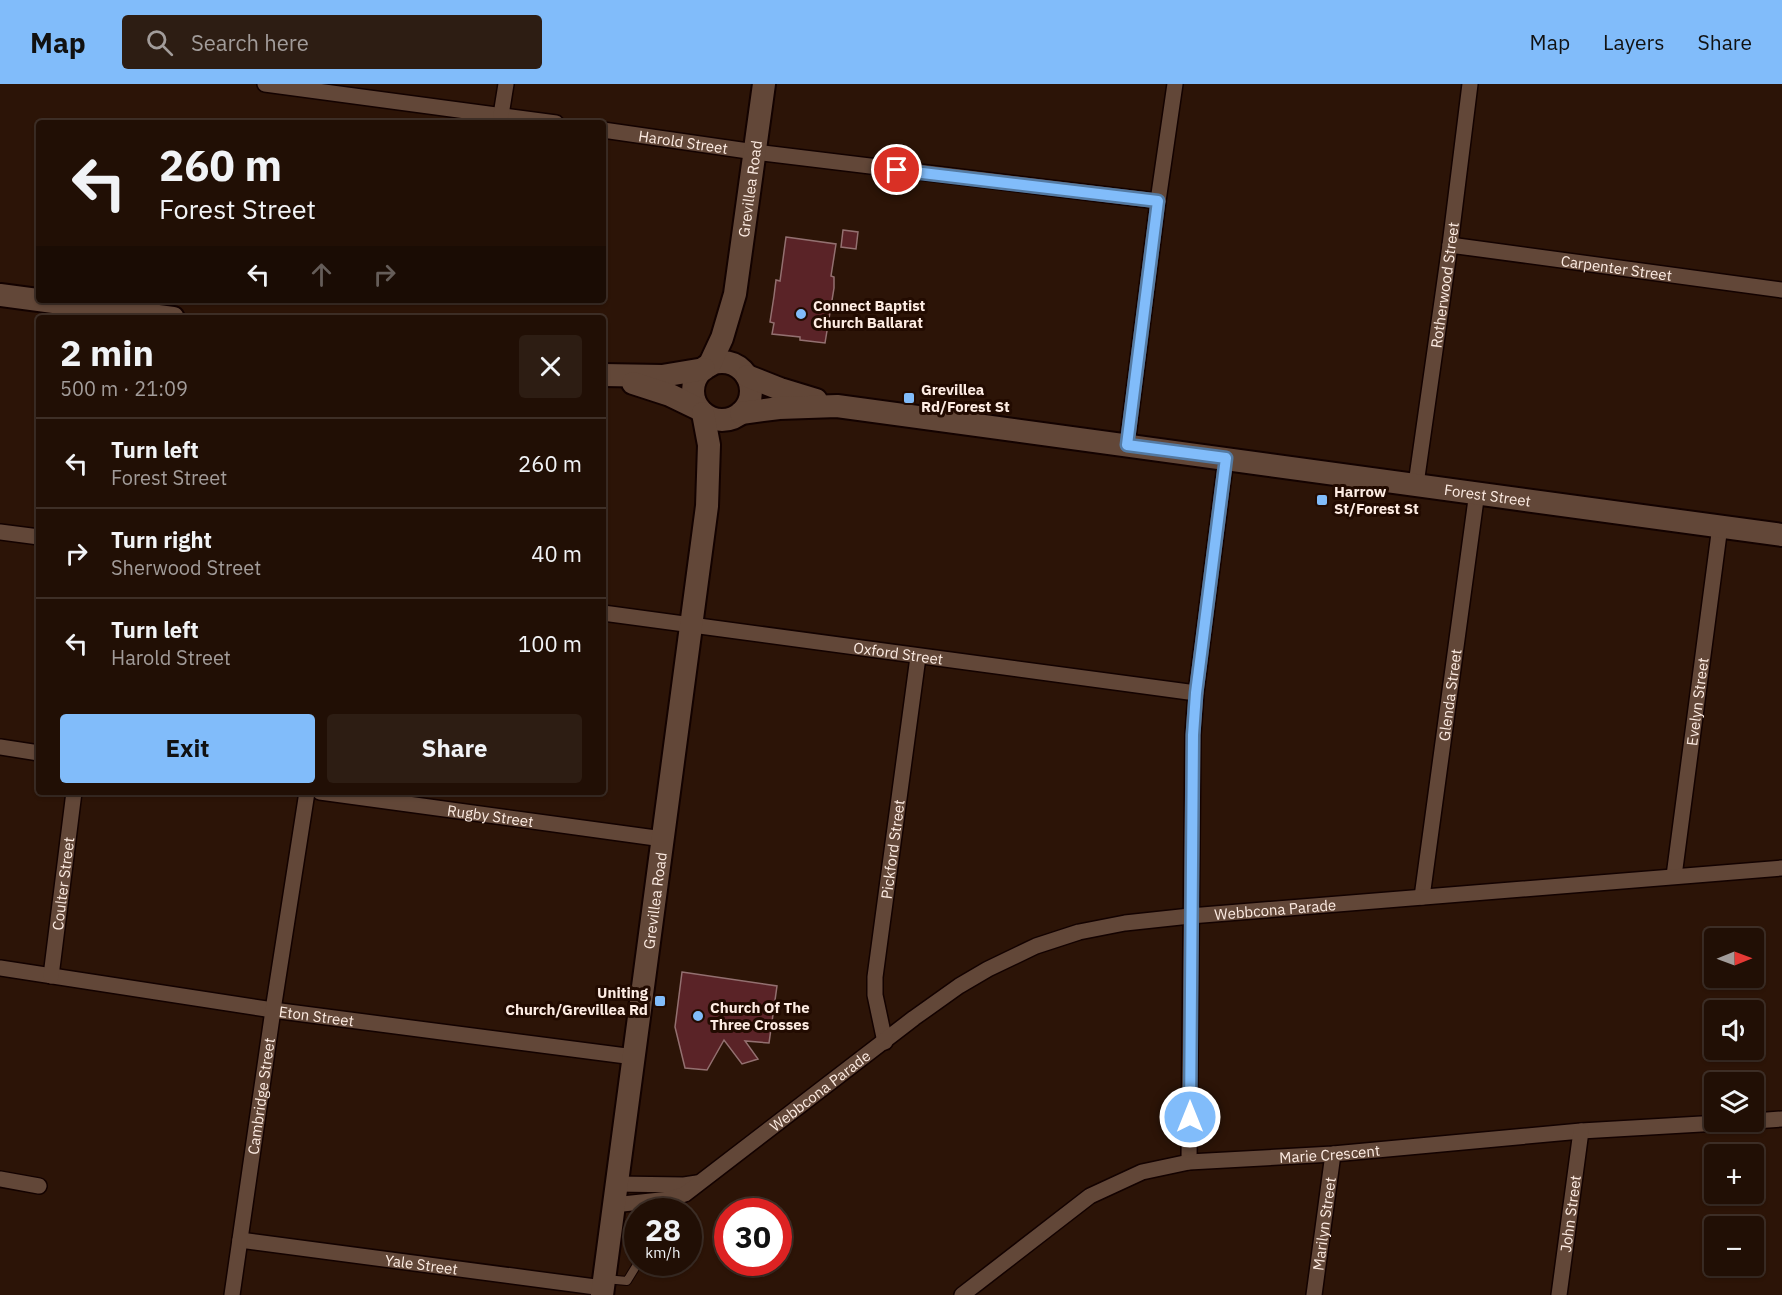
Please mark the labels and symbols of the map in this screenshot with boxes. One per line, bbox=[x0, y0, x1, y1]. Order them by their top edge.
street label: Harold Street bbox=[637, 126, 729, 157]
street label: Grevillea Road bbox=[733, 139, 766, 238]
pin bbox=[871, 144, 922, 195]
street label: Rotherwood Street bbox=[1426, 221, 1462, 349]
street label: Carpenter Street bbox=[1560, 251, 1673, 285]
place label: Connect Baptist Church Ballarat bbox=[813, 296, 926, 332]
marker: Connect Baptist Church Ballarat bbox=[794, 307, 808, 321]
place label: Grevillea Rd/Forest St bbox=[921, 380, 1010, 416]
marker: Grevillea Rd/Forest St bbox=[902, 391, 916, 405]
street label: Forest Street bbox=[1443, 479, 1532, 510]
place label: Harrow St/Forest St bbox=[1334, 482, 1419, 518]
marker: Harrow St/Forest St bbox=[1315, 493, 1329, 507]
street label: Oxford Street bbox=[852, 637, 944, 668]
street label: Glenda Street bbox=[1434, 648, 1465, 742]
street label: Evelyn Street bbox=[1682, 656, 1712, 747]
street label: Pickford Street bbox=[876, 798, 908, 900]
street label: Rugby Street bbox=[446, 800, 535, 831]
street label: Coulter Street bbox=[47, 836, 78, 932]
street label: Grevillea Road bbox=[639, 851, 670, 950]
street label: Webbcona Parade bbox=[1214, 895, 1337, 923]
north arrow bbox=[1704, 928, 1764, 988]
place label: Uniting Church/Grevillea Rd bbox=[505, 983, 649, 1019]
marker: Uniting Church/Grevillea Rd bbox=[653, 994, 667, 1008]
place label: Church Of The Three Crosses bbox=[710, 998, 810, 1034]
street label: Eton Street bbox=[278, 1001, 355, 1030]
marker: Church Of The Three Crosses bbox=[691, 1009, 705, 1023]
street label: Cambridge Street bbox=[243, 1036, 278, 1156]
street label: Webbcona Parade bbox=[765, 1046, 874, 1135]
position arrow bbox=[1158, 1085, 1222, 1149]
street label: Marie Crescent bbox=[1279, 1140, 1381, 1166]
street label: John Street bbox=[1555, 1174, 1584, 1254]
street label: Marilyn Street bbox=[1308, 1176, 1339, 1272]
speed limit sign: 30 bbox=[714, 1198, 792, 1276]
street label: Yale Street bbox=[384, 1250, 459, 1278]

